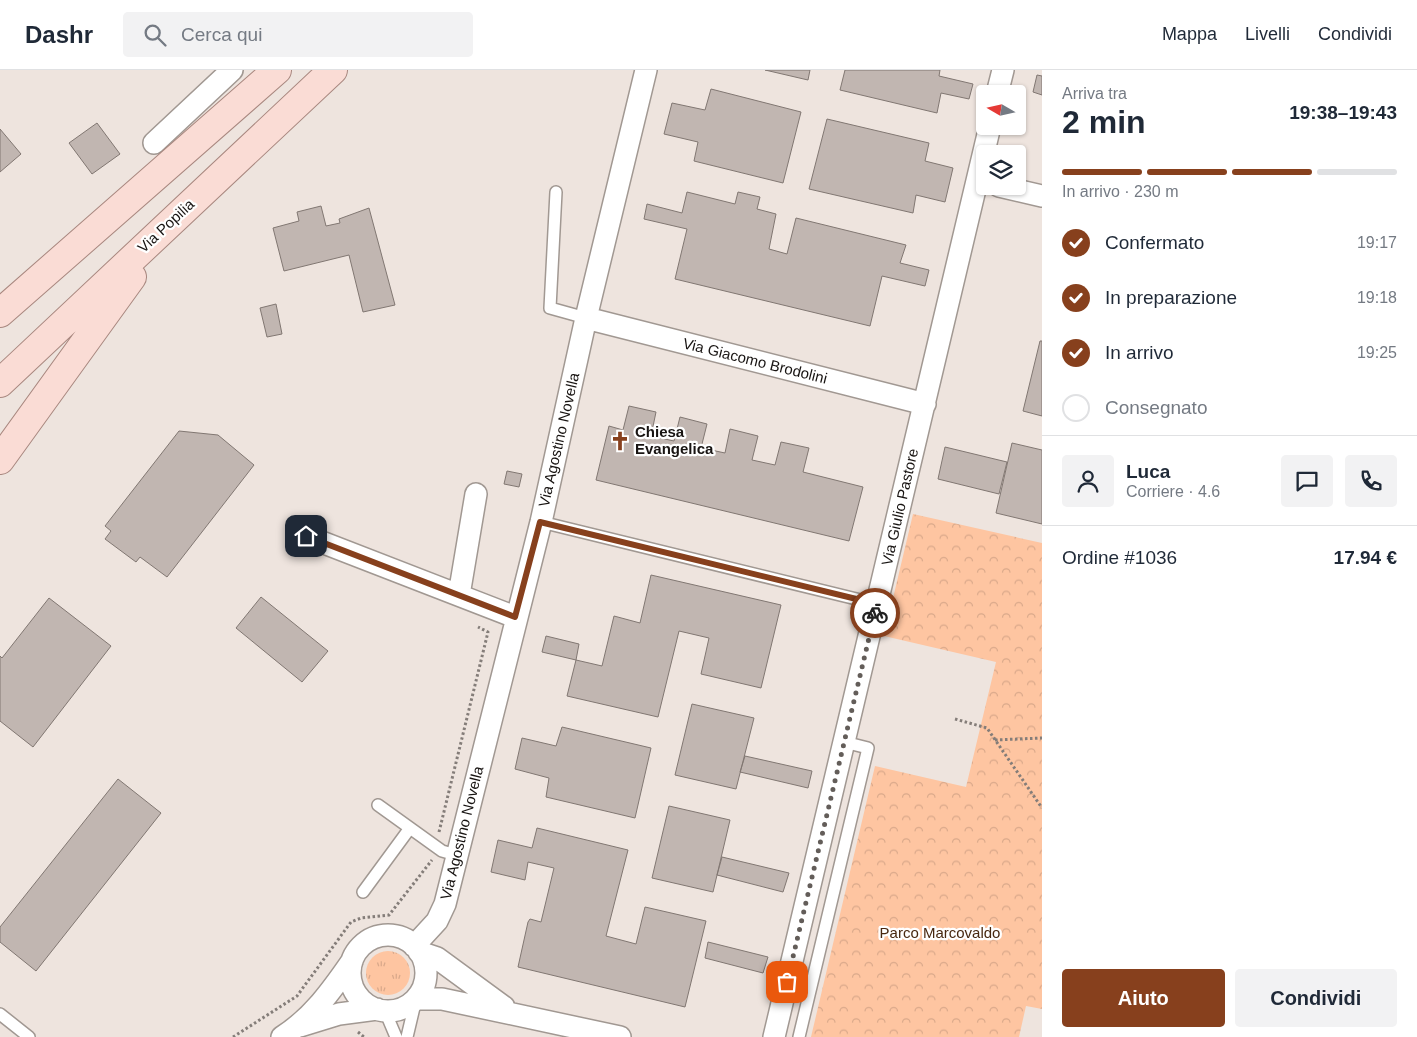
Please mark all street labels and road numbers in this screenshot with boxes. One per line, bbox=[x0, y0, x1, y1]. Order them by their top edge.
street label: Via Popilia bbox=[134, 195, 198, 256]
street label: Via Giacomo Brodolini bbox=[681, 334, 829, 387]
street label: Via Agostino Novella bbox=[535, 370, 582, 509]
street label: Via Giulio Pastore bbox=[878, 447, 921, 567]
street label: Via Agostino Novella bbox=[437, 764, 487, 902]

